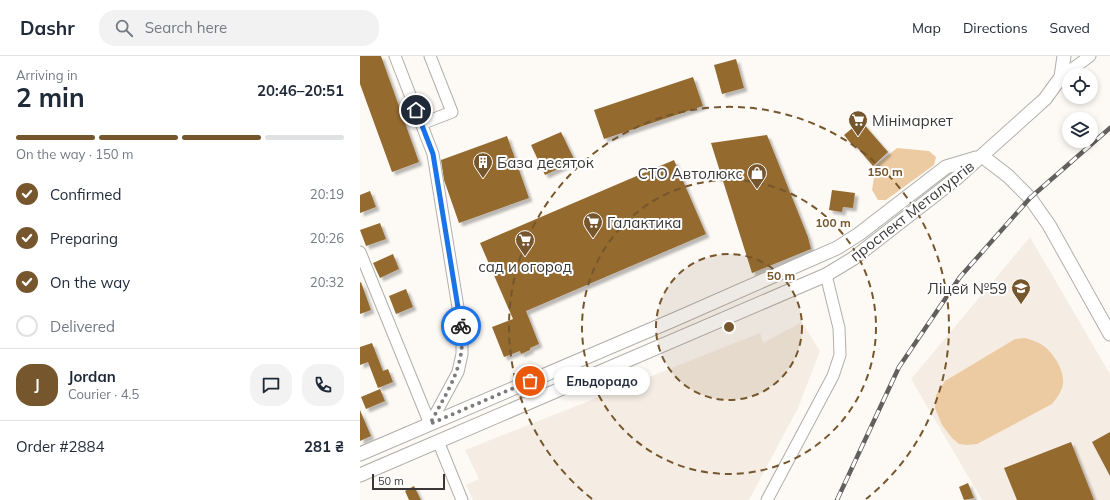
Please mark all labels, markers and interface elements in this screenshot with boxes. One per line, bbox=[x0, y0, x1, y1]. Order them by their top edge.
search box bbox=[99, 10, 379, 46]
text: Dashr bbox=[20, 16, 75, 40]
icon: search bbox=[113, 17, 135, 39]
text: Search here bbox=[145, 18, 227, 37]
text: Map bbox=[912, 19, 941, 37]
text: Directions bbox=[963, 19, 1028, 37]
text: Saved bbox=[1050, 19, 1090, 37]
text: Arriving in bbox=[16, 67, 78, 83]
map controls bbox=[1062, 68, 1098, 148]
button: locate bbox=[1062, 68, 1098, 104]
text: 2 min bbox=[16, 81, 85, 114]
text: 20:46–20:51 bbox=[257, 81, 344, 100]
pin bbox=[399, 93, 433, 127]
icon: home bbox=[405, 99, 427, 121]
supermarket icon: Мінімаркет bbox=[847, 109, 869, 137]
place label: Мінімаркет bbox=[872, 111, 953, 130]
button: layers bbox=[1062, 112, 1098, 148]
text: On the way · 150 m bbox=[16, 146, 133, 162]
building icon: База десяток bbox=[472, 151, 494, 179]
place label: База десяток bbox=[497, 153, 595, 172]
street label: проспект Металургів bbox=[846, 157, 978, 265]
shop icon: СТО Автолюкс bbox=[746, 162, 768, 190]
place label: СТО Автолюкс bbox=[638, 164, 743, 183]
text: 150 m bbox=[867, 164, 903, 179]
icon: check bbox=[16, 183, 38, 205]
text: Confirmed bbox=[50, 185, 121, 204]
text: 20:19 bbox=[310, 186, 344, 202]
supermarket icon: Галактика bbox=[582, 211, 604, 239]
place label: Галактика bbox=[607, 213, 681, 232]
text: 100 m bbox=[815, 215, 851, 230]
icon: check bbox=[16, 227, 38, 249]
text: Preparing bbox=[50, 229, 118, 248]
supermarket icon: сад и огород bbox=[514, 229, 536, 257]
text: 20:26 bbox=[310, 230, 344, 246]
place label: сад и огород bbox=[478, 257, 572, 276]
text: 50 m bbox=[767, 268, 795, 283]
icon: check bbox=[16, 271, 38, 293]
text: On the way bbox=[50, 273, 130, 292]
text: 20:32 bbox=[310, 274, 344, 290]
school or university icon: Ліцей №59 bbox=[1010, 277, 1032, 305]
place label: Ліцей №59 bbox=[927, 279, 1007, 298]
courier bbox=[441, 306, 481, 346]
icon: bike bbox=[450, 315, 472, 337]
text: Delivered bbox=[50, 317, 115, 336]
centre of rings bbox=[722, 320, 736, 334]
button: chat bbox=[250, 364, 292, 406]
button: phone bbox=[302, 364, 344, 406]
pin bbox=[513, 364, 547, 398]
text: Jordan bbox=[68, 367, 116, 386]
callout: Ельдорадо bbox=[554, 367, 650, 395]
icon: bag bbox=[519, 370, 541, 392]
text: Ельдорадо bbox=[566, 373, 638, 389]
text: J bbox=[34, 375, 40, 394]
text: Courier · 4.5 bbox=[68, 386, 139, 402]
text: Order #2884 bbox=[16, 437, 104, 456]
text: 281 ₴ bbox=[304, 437, 344, 456]
scale bar bbox=[372, 472, 445, 491]
text: 50 m bbox=[378, 474, 404, 488]

